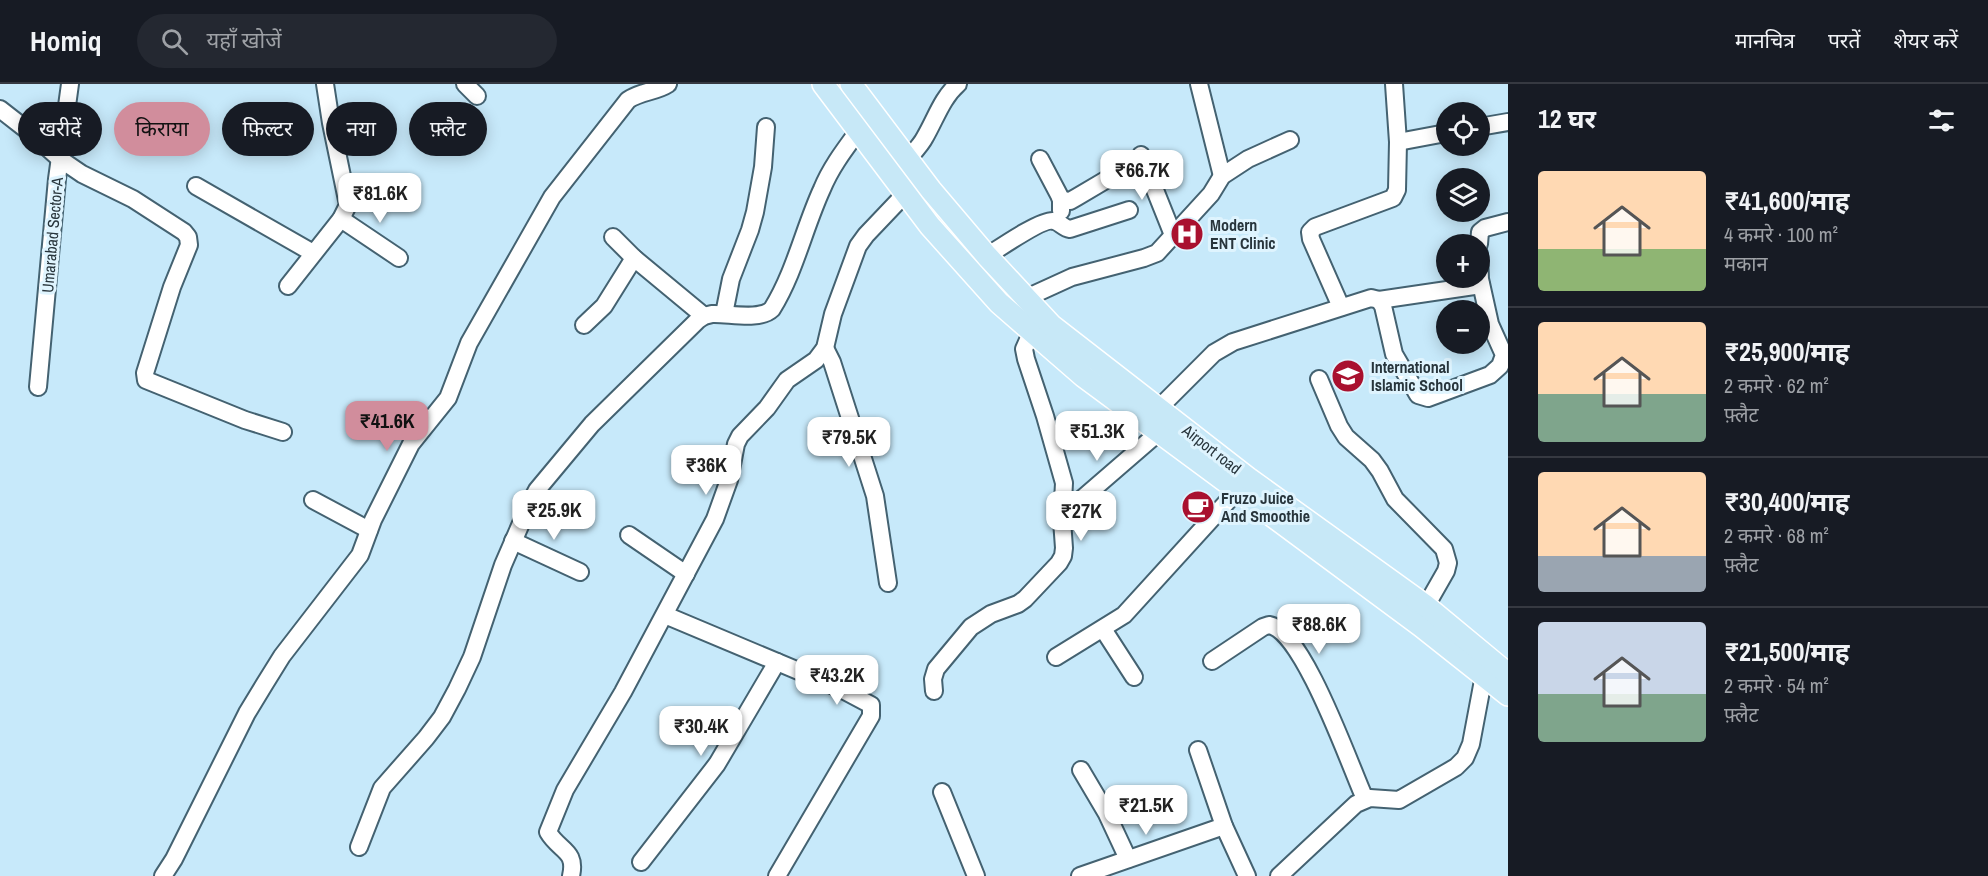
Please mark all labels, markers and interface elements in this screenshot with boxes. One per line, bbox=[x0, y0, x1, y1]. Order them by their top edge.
search box bbox=[137, 14, 557, 68]
text: Homiq bbox=[30, 22, 101, 60]
icon: search bbox=[158, 25, 191, 58]
text: यहाँ खोजें bbox=[206, 25, 282, 55]
text: मानचित्र bbox=[1735, 26, 1795, 55]
text: परतें bbox=[1828, 26, 1860, 55]
text: शेयर करें bbox=[1893, 26, 1958, 55]
text: 12 घर bbox=[1538, 101, 1596, 136]
chip: खरीदें bbox=[18, 102, 102, 156]
chip: किराया bbox=[114, 102, 210, 156]
chip: फ़िल्टर bbox=[222, 102, 314, 156]
chip: नया bbox=[326, 102, 397, 156]
chip: फ़्लैट bbox=[409, 102, 487, 156]
map controls bbox=[1436, 102, 1490, 354]
button: locate bbox=[1436, 102, 1490, 156]
icon: filters bbox=[1925, 104, 1958, 137]
pin: ₹66.7K bbox=[1093, 150, 1191, 201]
text: ₹66.7K bbox=[1114, 156, 1170, 183]
button: layers bbox=[1436, 168, 1490, 222]
pin: ₹81.6K bbox=[331, 173, 429, 224]
street label: Umarabad Sector-A bbox=[36, 176, 68, 294]
text: ₹81.6K bbox=[352, 179, 408, 206]
text: ₹41,600/माह bbox=[1724, 183, 1850, 218]
icon: home bbox=[1586, 195, 1658, 267]
place label: Modern ENT Clinic bbox=[1210, 214, 1276, 254]
hospital icon: Modern ENT Clinic bbox=[1169, 216, 1205, 252]
text: 4 कमरे · 100 m² bbox=[1724, 221, 1838, 248]
button: + bbox=[1436, 234, 1490, 288]
text: मकान bbox=[1724, 250, 1768, 277]
button: − bbox=[1436, 300, 1490, 354]
text: ₹25,900/माह bbox=[1724, 334, 1850, 369]
icon: home bbox=[1586, 346, 1658, 418]
place label: International Islamic School bbox=[1371, 356, 1463, 396]
school or university icon: International Islamic School bbox=[1330, 358, 1366, 394]
text: 2 कमरे · 62 m² bbox=[1724, 372, 1829, 399]
pin: ₹41.6K bbox=[338, 401, 436, 452]
text: फ़्लैट bbox=[1724, 401, 1759, 428]
text: ₹41.6K bbox=[359, 407, 415, 434]
pin: ₹51.3K bbox=[1048, 411, 1146, 462]
pin: ₹79.5K bbox=[800, 417, 898, 468]
text: ₹51.3K bbox=[1069, 417, 1125, 444]
street label: Airport road bbox=[1177, 418, 1246, 479]
text: ₹79.5K bbox=[821, 423, 877, 450]
pin: ₹36K bbox=[670, 445, 742, 496]
text: ₹36K bbox=[685, 451, 727, 478]
text: ₹30,400/माह bbox=[1724, 484, 1850, 519]
place label: Fruzo Juice And Smoothie bbox=[1221, 487, 1310, 527]
cafe icon: Fruzo Juice And Smoothie bbox=[1180, 489, 1216, 525]
pin: ₹25.9K bbox=[505, 490, 603, 541]
pin: ₹27K bbox=[1045, 491, 1117, 542]
text: ₹25.9K bbox=[526, 496, 582, 523]
icon: home bbox=[1586, 496, 1658, 568]
text: ₹27K bbox=[1060, 497, 1102, 524]
text: 2 कमरे · 68 m² bbox=[1724, 522, 1829, 549]
text: फ़्लैट bbox=[1724, 551, 1759, 578]
pin: ₹88.6K bbox=[1270, 604, 1368, 655]
text: ₹88.6K bbox=[1291, 610, 1347, 637]
text: ₹21,500/माह bbox=[1724, 634, 1850, 669]
icon: home bbox=[1586, 646, 1658, 718]
pin: ₹43.2K bbox=[788, 655, 886, 706]
text: ₹43.2K bbox=[809, 661, 865, 688]
text: 2 कमरे · 54 m² bbox=[1724, 672, 1829, 699]
text: फ़्लैट bbox=[1724, 701, 1759, 728]
pin: ₹30.4K bbox=[652, 706, 750, 757]
text: ₹30.4K bbox=[673, 712, 729, 739]
pin: ₹21.5K bbox=[1097, 785, 1195, 836]
text: ₹21.5K bbox=[1118, 791, 1174, 818]

